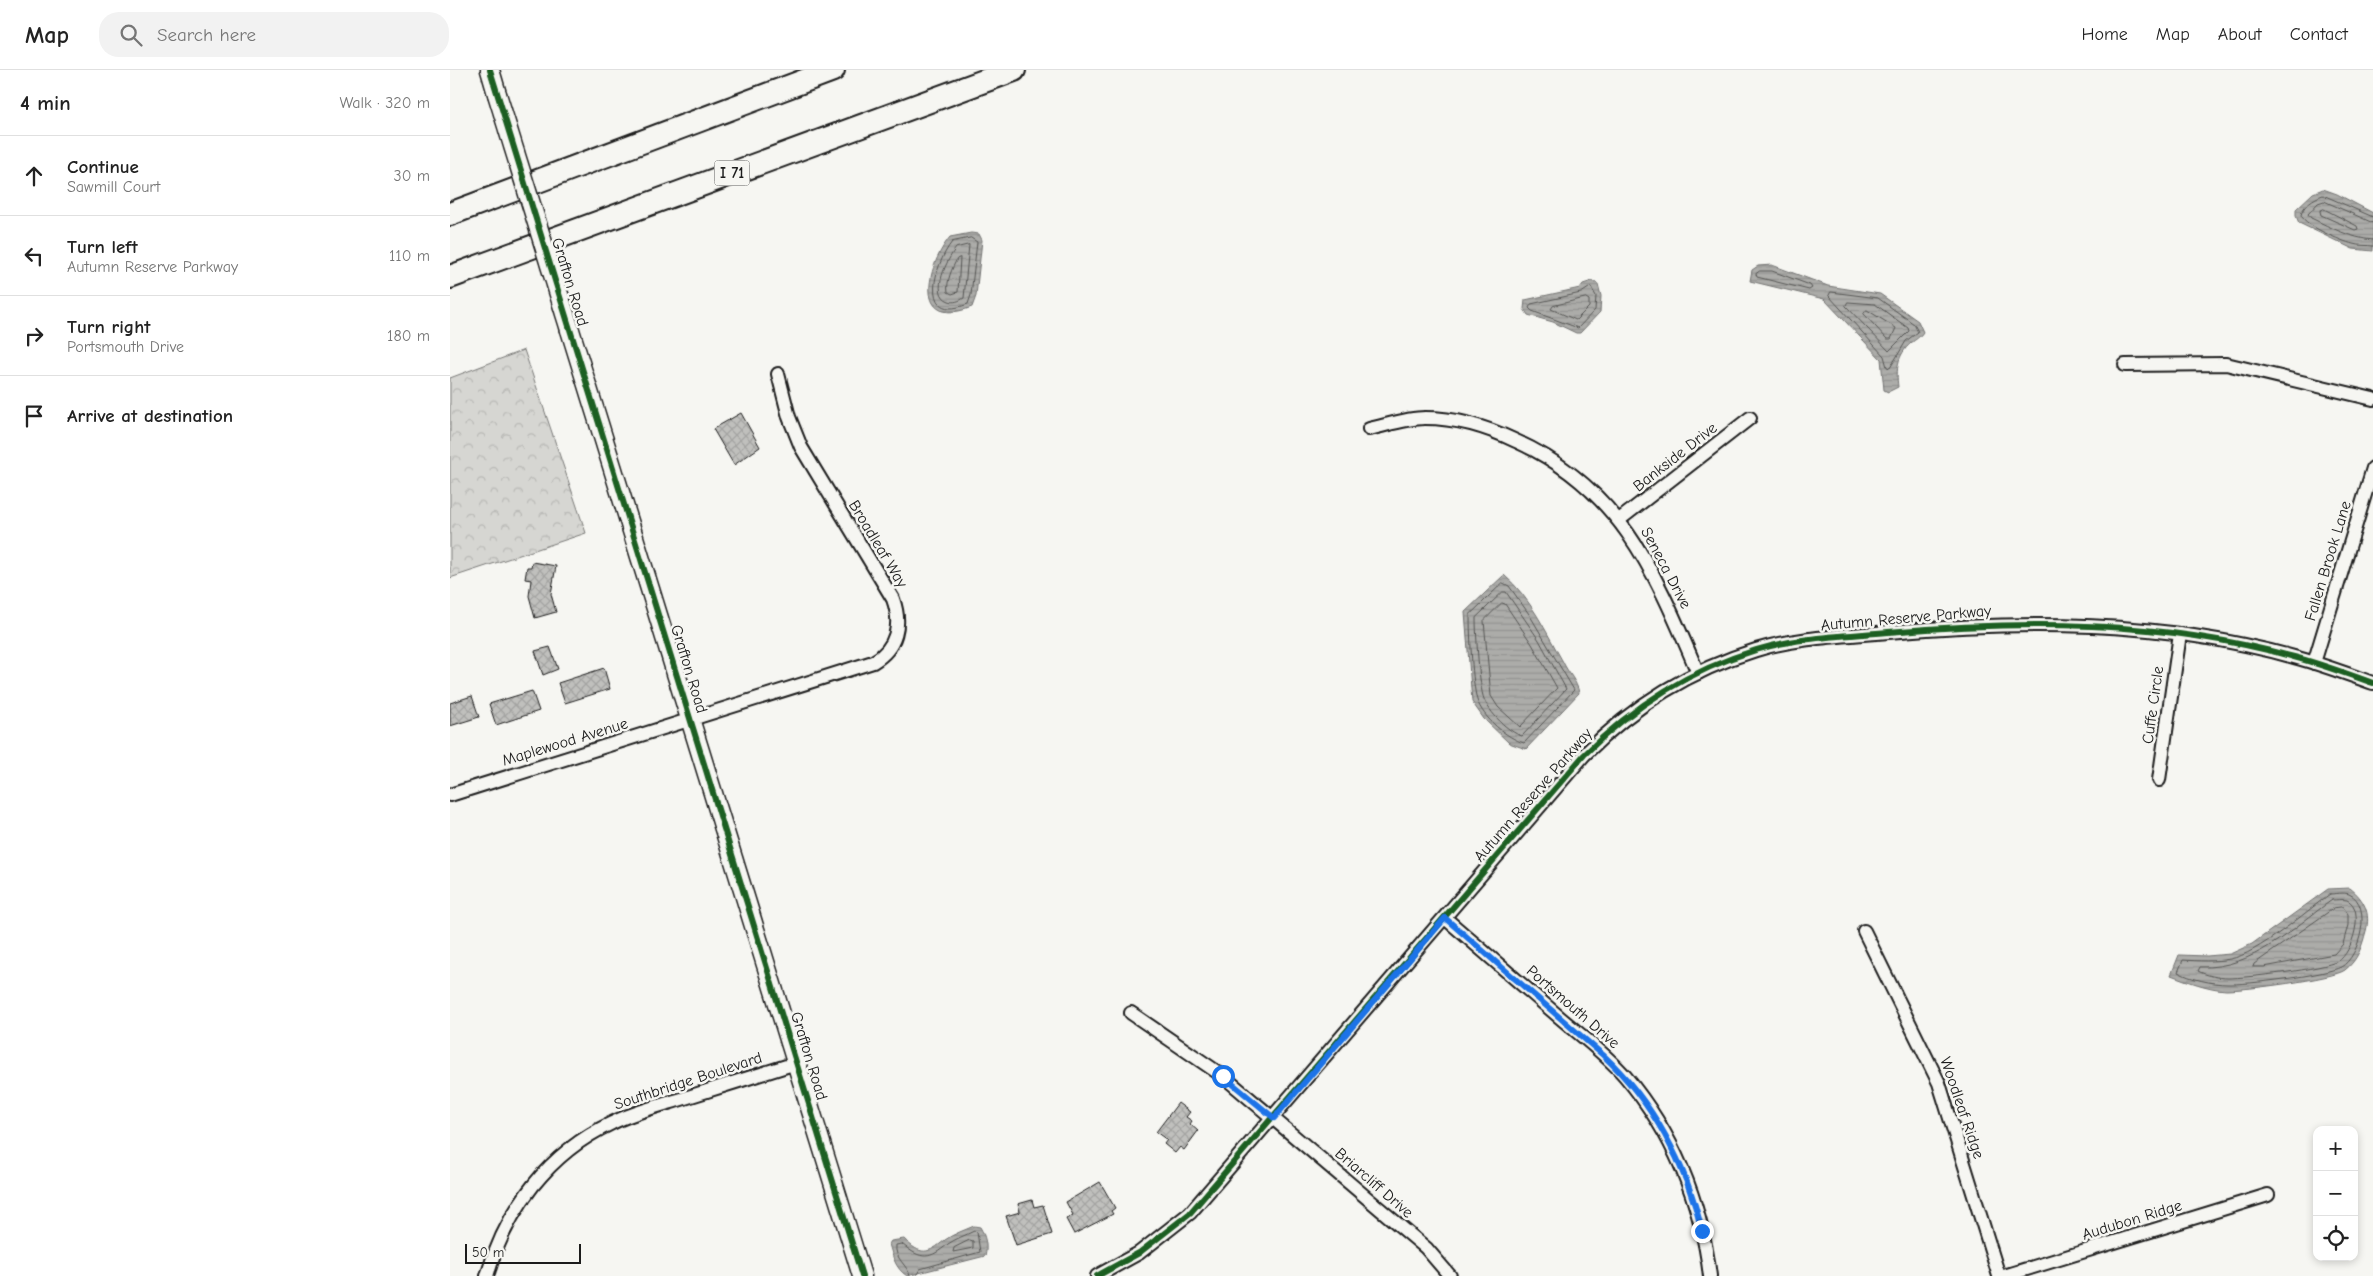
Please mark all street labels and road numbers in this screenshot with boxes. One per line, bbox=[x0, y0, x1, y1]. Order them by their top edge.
road number: I 71 bbox=[714, 160, 750, 186]
street label: Grafton Road bbox=[548, 236, 592, 328]
street label: Bankside Drive bbox=[1630, 419, 1720, 495]
street label: Broadleaf Way bbox=[845, 497, 912, 592]
street label: Fallen Brook Lane bbox=[2301, 499, 2355, 623]
street label: Seneca Drive bbox=[1637, 524, 1695, 612]
street label: Autumn Reserve Parkway bbox=[1820, 602, 1993, 634]
street label: Grafton Road bbox=[667, 623, 711, 715]
street label: Cuffe Circle bbox=[2139, 665, 2167, 745]
street label: Maplewood Avenue bbox=[500, 714, 630, 770]
street label: Autumn Reserve Parkway bbox=[1470, 724, 1596, 865]
street label: Portsmouth Drive bbox=[1523, 962, 1623, 1052]
street label: Grafton Road bbox=[787, 1010, 831, 1102]
street label: Southbridge Boulevard bbox=[612, 1049, 764, 1113]
street label: Woodleaf Ridge bbox=[1936, 1055, 1988, 1161]
street label: Briarcliff Drive bbox=[1331, 1144, 1417, 1222]
street label: Audubon Ridge bbox=[2080, 1196, 2184, 1244]

